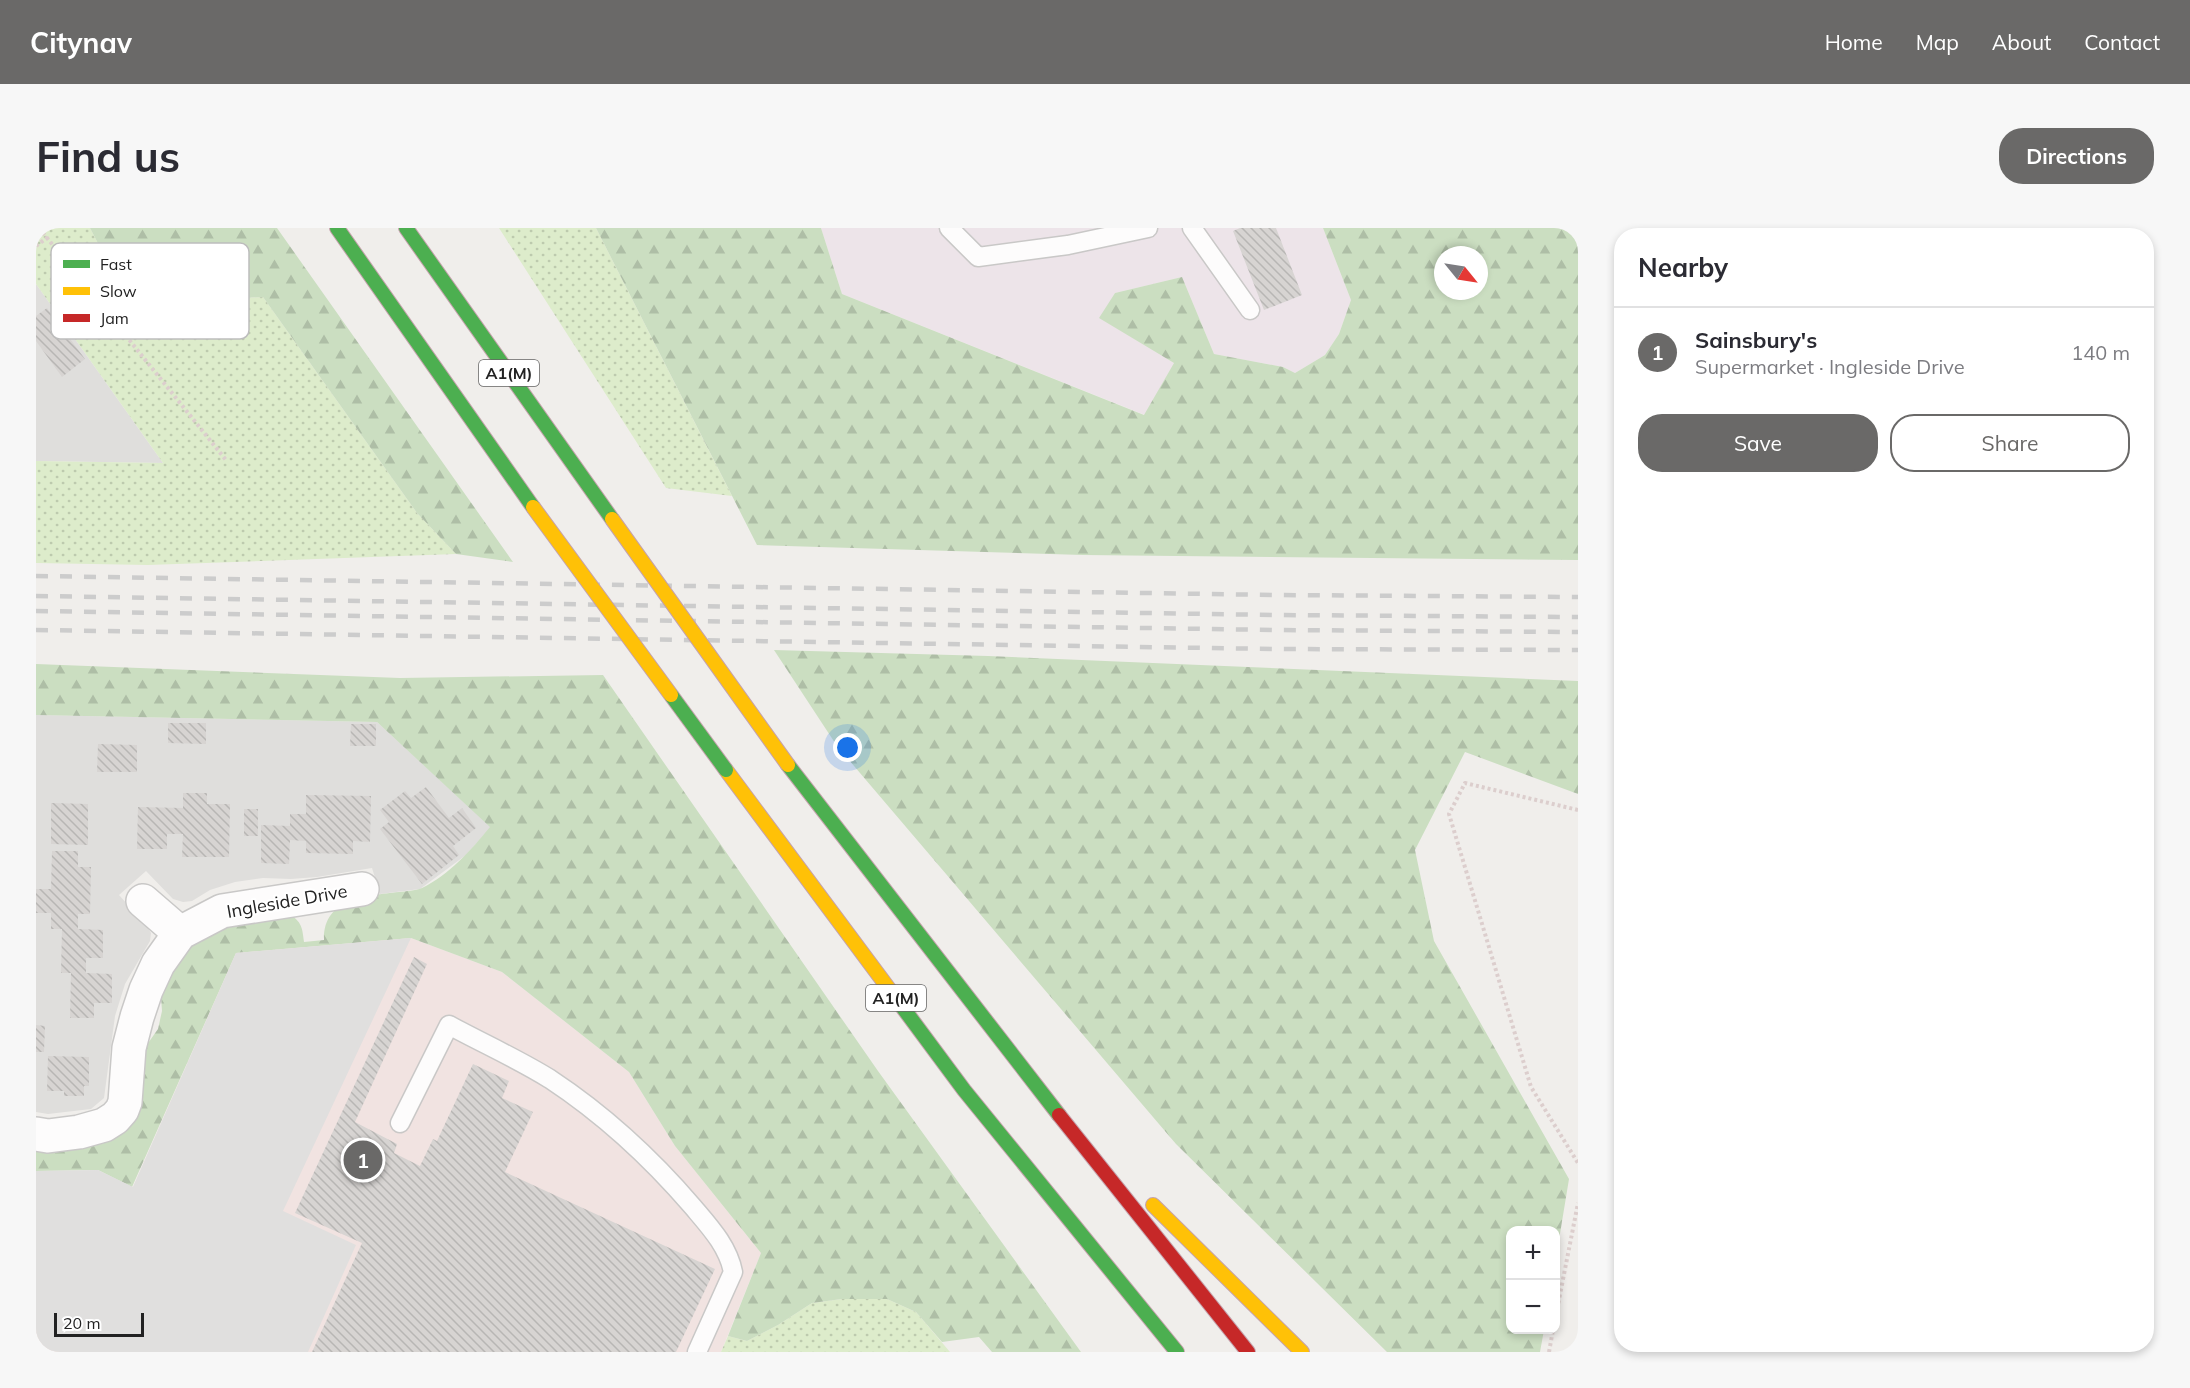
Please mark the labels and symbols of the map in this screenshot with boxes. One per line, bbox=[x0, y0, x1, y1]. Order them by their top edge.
legend bbox=[51, 243, 249, 339]
north arrow bbox=[1434, 246, 1488, 300]
text: Fast bbox=[100, 254, 132, 274]
text: Slow bbox=[100, 281, 137, 301]
text: Jam bbox=[100, 308, 129, 328]
road number: A1(M) bbox=[479, 360, 539, 386]
your location bbox=[833, 733, 862, 762]
street label: Ingleside Drive bbox=[225, 879, 349, 923]
road number: A1(M) bbox=[866, 985, 926, 1011]
pin: 1 bbox=[344, 1138, 382, 1182]
scale bar bbox=[54, 1310, 144, 1338]

